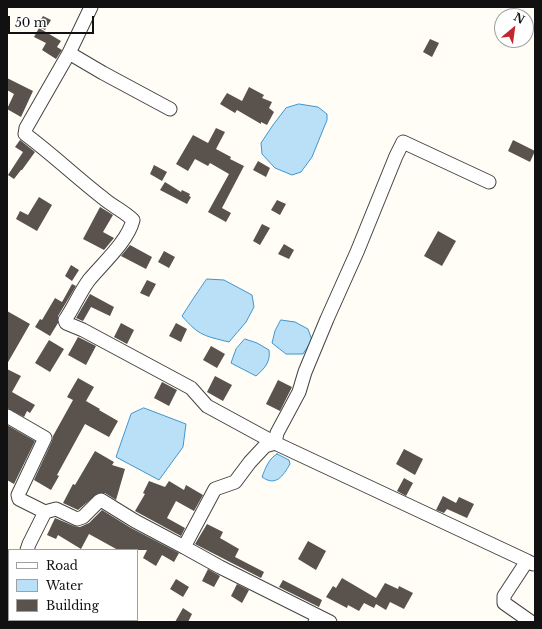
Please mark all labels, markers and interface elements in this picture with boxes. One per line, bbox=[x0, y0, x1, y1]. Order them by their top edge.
scale bar bbox=[10, 8, 96, 34]
north arrow bbox=[494, 8, 534, 48]
text: N bbox=[511, 10, 527, 27]
text: 50 m bbox=[15, 15, 47, 30]
legend bbox=[8, 549, 138, 621]
text: Road bbox=[46, 558, 78, 573]
text: Water bbox=[46, 578, 83, 593]
text: Building bbox=[46, 598, 99, 613]

